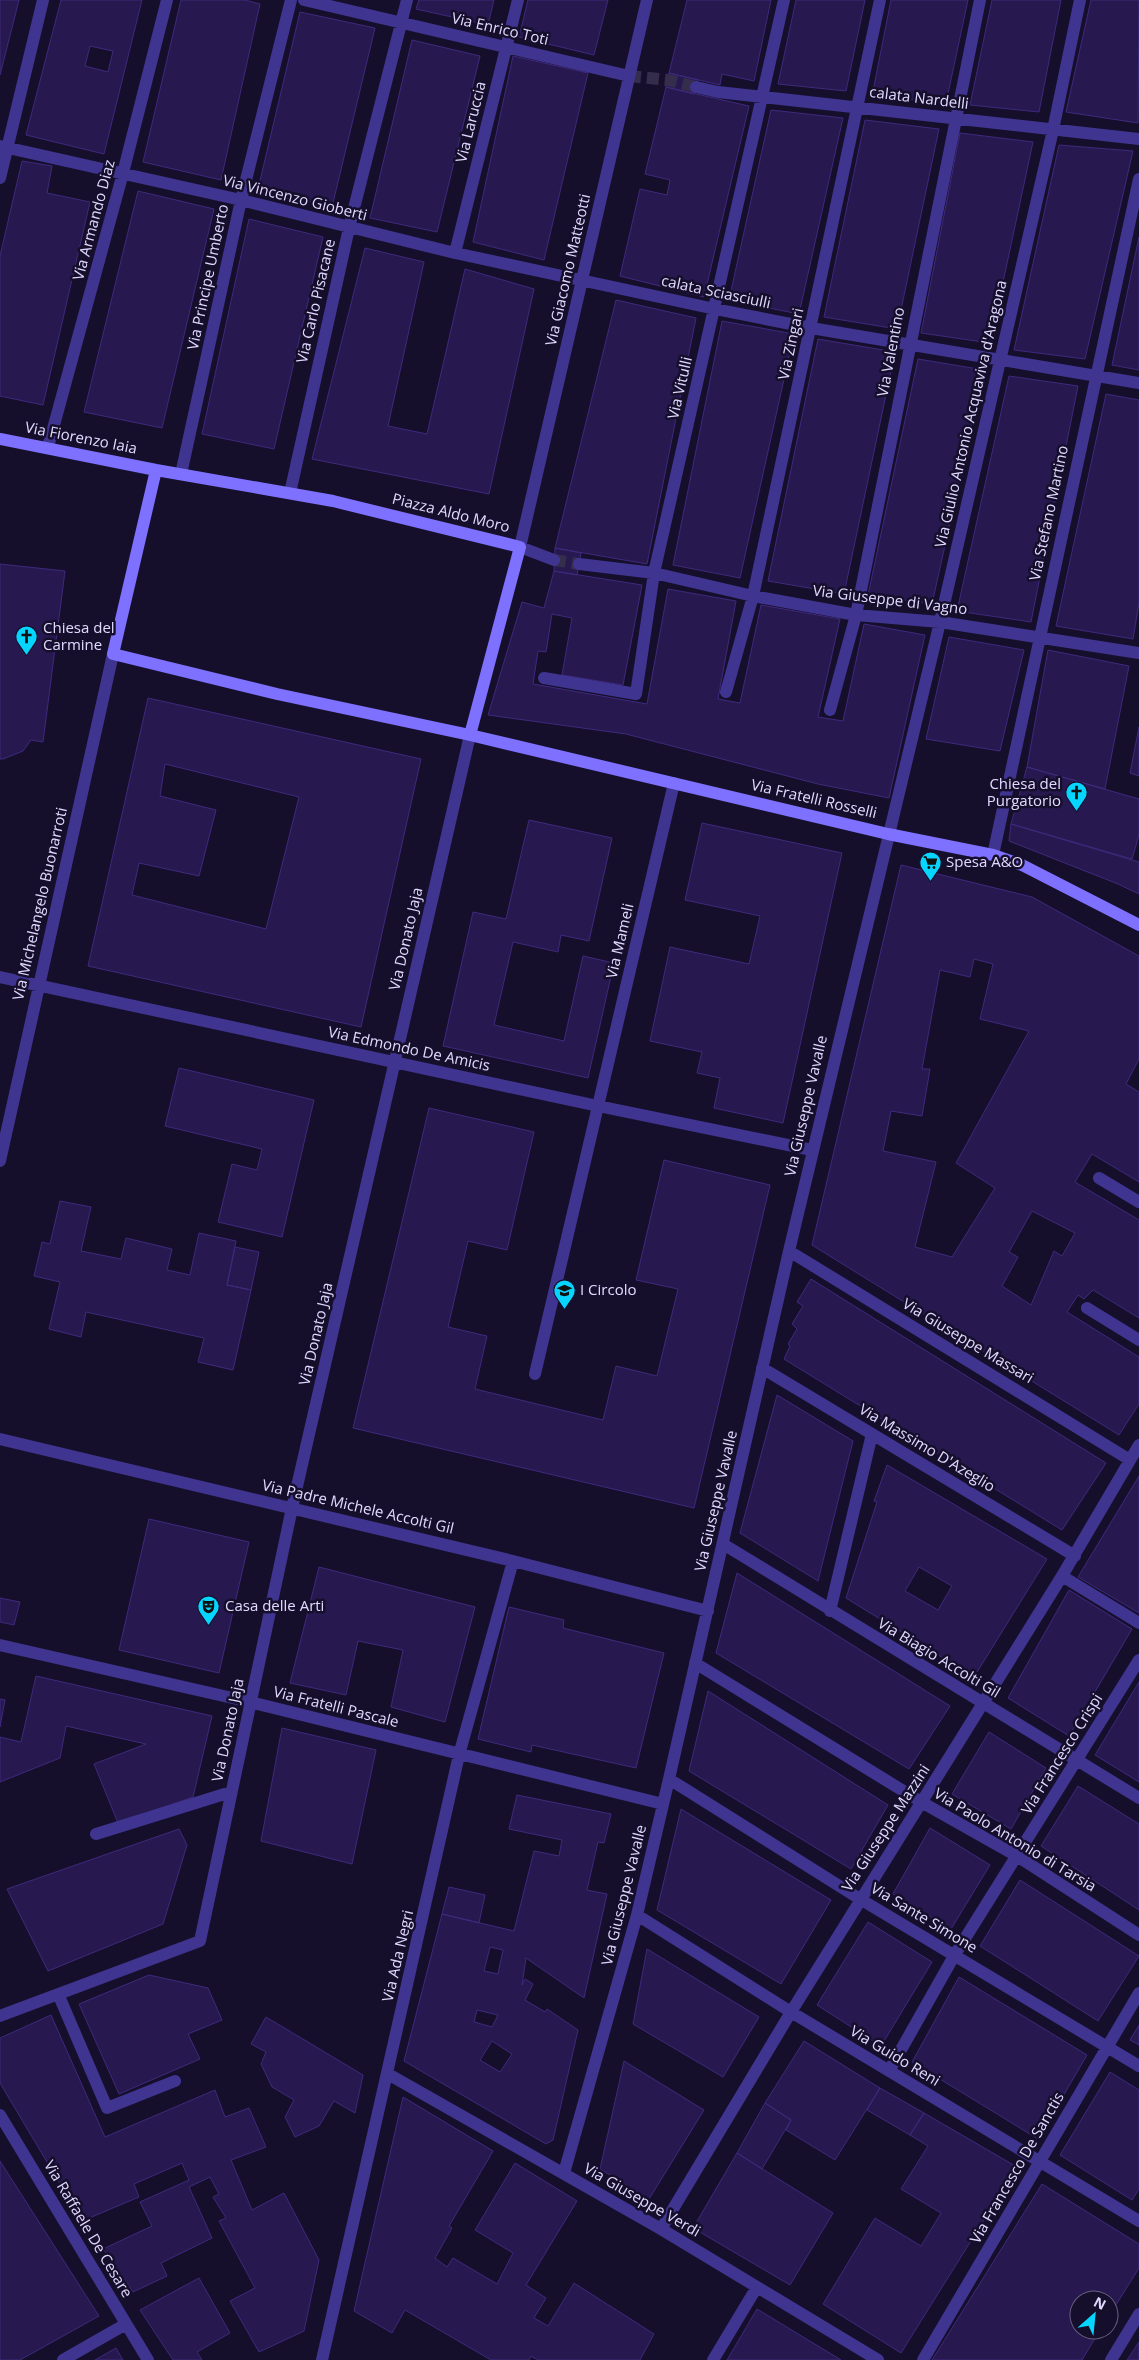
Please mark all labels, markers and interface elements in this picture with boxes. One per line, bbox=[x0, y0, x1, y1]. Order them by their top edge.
street label: Via Enrico Toti bbox=[450, 7, 551, 49]
street label: Via Laruccia bbox=[450, 79, 490, 164]
street label: calata Nardelli bbox=[868, 81, 970, 113]
street label: Via Armando Diaz bbox=[67, 157, 119, 282]
street label: Via Vincenzo Gioberti bbox=[221, 169, 370, 225]
street label: Via Giacomo Matteotti bbox=[540, 192, 594, 348]
street label: Via Principe Umberto bbox=[182, 202, 232, 351]
street label: Via Carlo Pisacane bbox=[291, 237, 339, 365]
street label: calata Sciasciulli bbox=[660, 270, 773, 312]
street label: Via Giulio Antonio Acquaviva d'Aragona bbox=[929, 278, 1011, 549]
street label: Via Valentino bbox=[872, 305, 909, 398]
street label: Via Zingari bbox=[773, 306, 807, 382]
street label: Via Vitulli bbox=[662, 355, 696, 421]
street label: Via Fiorenzo Iaia bbox=[23, 416, 139, 458]
street label: Via Stefano Martino bbox=[1024, 443, 1072, 582]
street label: Piazza Aldo Moro bbox=[390, 488, 512, 536]
street label: Via Giuseppe di Vagno bbox=[812, 580, 969, 618]
place label: Chiesa del Carmine bbox=[43, 617, 115, 654]
church icon: Chiesa del Carmine bbox=[15, 625, 39, 656]
place label: Chiesa del Purgatorio bbox=[987, 773, 1061, 810]
street label: Via Fratelli Rosselli bbox=[749, 774, 879, 822]
church icon: Chiesa del Purgatorio bbox=[1065, 781, 1089, 812]
street label: Via Michelangelo Buonarroti bbox=[7, 805, 71, 1002]
supermarket icon: Spesa A&O bbox=[918, 850, 942, 881]
place label: Spesa A&O bbox=[946, 851, 1023, 871]
street label: Via Donato Jaja bbox=[383, 885, 427, 992]
street label: Via Mameli bbox=[601, 901, 637, 980]
street label: Via Edmondo De Amicis bbox=[326, 1021, 492, 1075]
street label: Via Giuseppe Vavalle bbox=[779, 1033, 831, 1178]
school or university icon: I Circolo bbox=[552, 1278, 576, 1309]
place label: I Circolo bbox=[580, 1279, 636, 1299]
street label: Via Donato Jaja bbox=[293, 1280, 337, 1387]
street label: Via Giuseppe Massari bbox=[899, 1293, 1038, 1387]
street label: Via Massimo D'Azeglio bbox=[856, 1399, 999, 1496]
street label: Via Giuseppe Vavalle bbox=[689, 1428, 741, 1573]
street label: Via Padre Michele Accolti Gil bbox=[260, 1474, 456, 1538]
theatre icon: Casa delle Arti bbox=[197, 1594, 221, 1625]
place label: Casa delle Arti bbox=[225, 1595, 324, 1615]
street label: Via Biagio Accolti Gil bbox=[874, 1613, 1005, 1702]
street label: Via Donato Jaja bbox=[206, 1676, 248, 1783]
street label: Via Fratelli Pascale bbox=[272, 1681, 401, 1731]
street label: Via Francesco Crispi bbox=[1016, 1689, 1106, 1818]
street label: Via Giuseppe Mazzini bbox=[837, 1760, 934, 1895]
street label: Via Paolo Antonio di Tarsia bbox=[931, 1783, 1100, 1896]
street label: Via Giuseppe Vavalle bbox=[596, 1822, 650, 1967]
street label: Via Sante Simone bbox=[868, 1877, 981, 1957]
street label: Via Ada Negri bbox=[377, 1908, 417, 2004]
street label: Via Guido Reni bbox=[847, 2020, 944, 2090]
street label: Via Francesco De Sanctis bbox=[965, 2088, 1068, 2247]
street label: Via Raffaele De Cesare bbox=[40, 2156, 138, 2301]
street label: Via Giuseppe Verdi bbox=[581, 2158, 704, 2241]
north arrow bbox=[1069, 2290, 1119, 2340]
text: N bbox=[1091, 2292, 1110, 2314]

